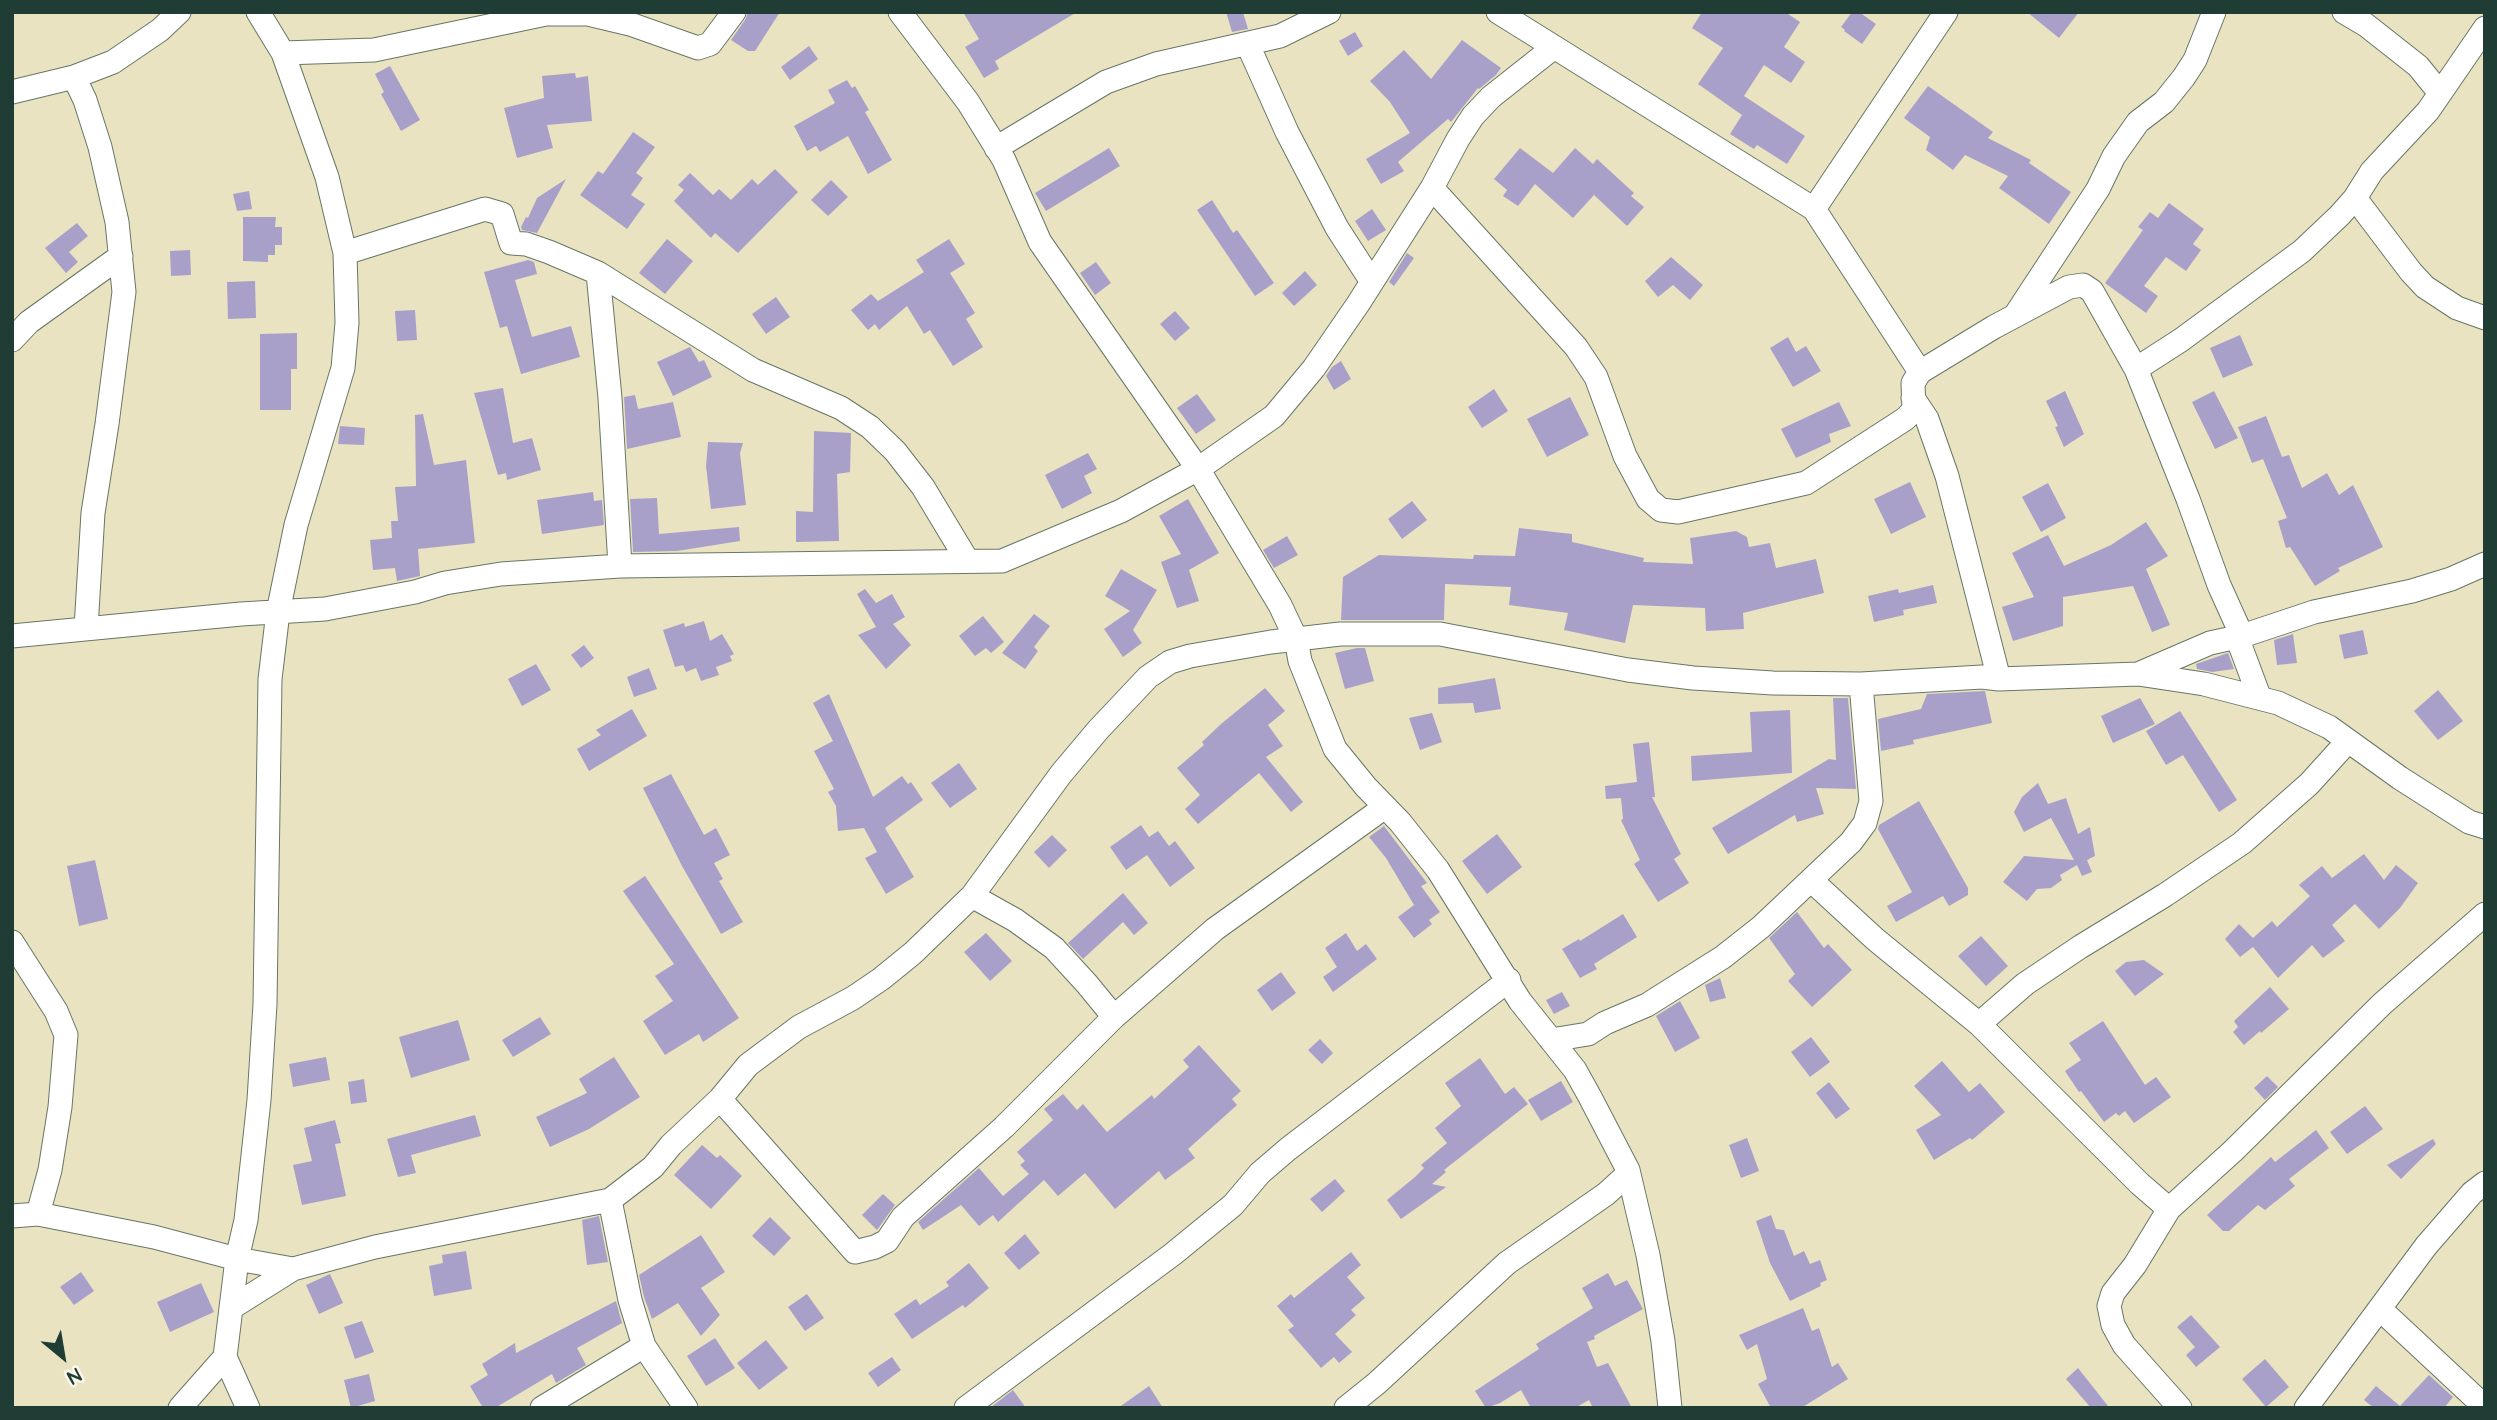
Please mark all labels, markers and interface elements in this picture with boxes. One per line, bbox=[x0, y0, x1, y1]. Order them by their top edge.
north arrow bbox=[28, 1322, 98, 1392]
text: N bbox=[62, 1361, 86, 1390]

